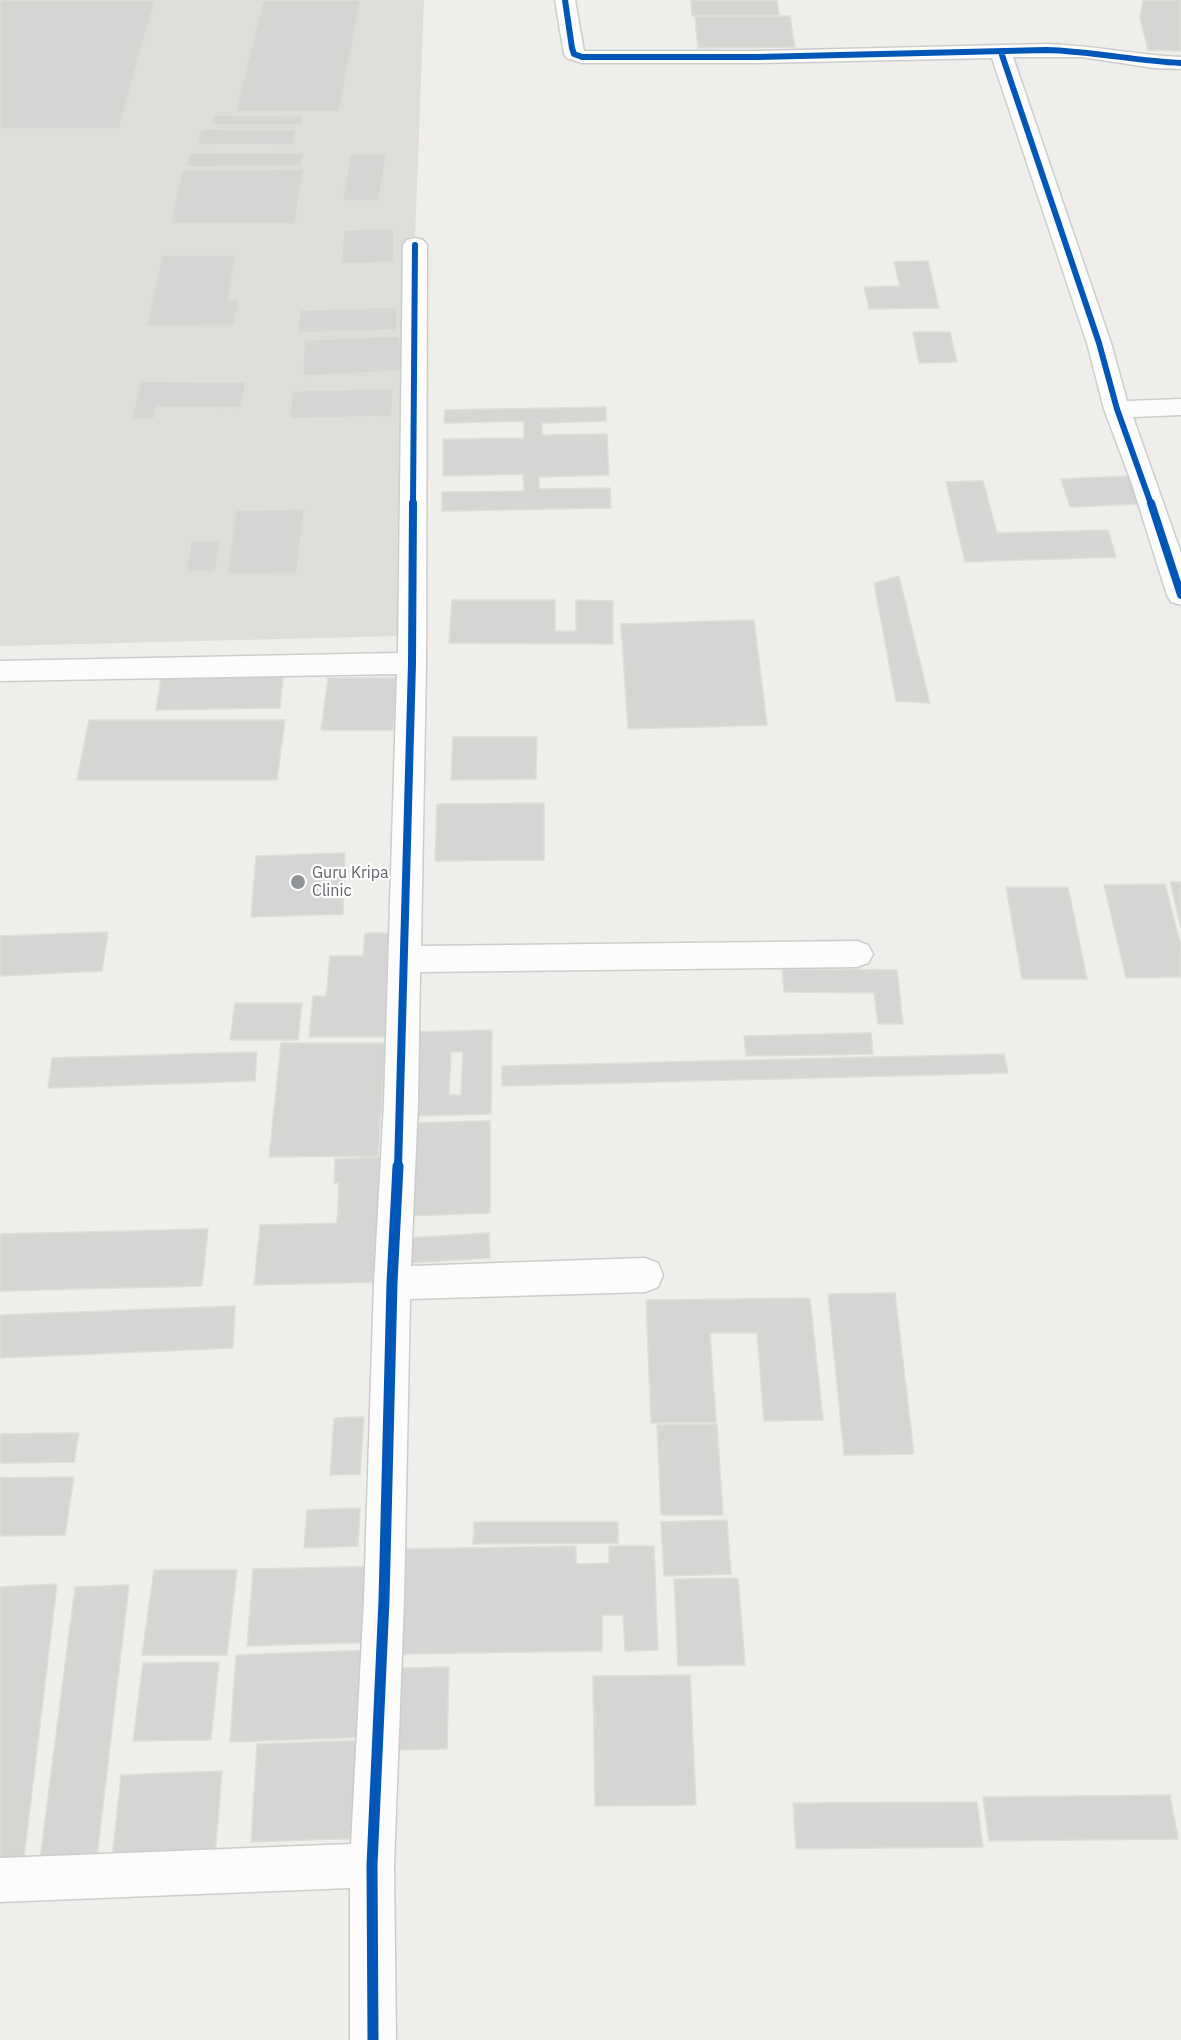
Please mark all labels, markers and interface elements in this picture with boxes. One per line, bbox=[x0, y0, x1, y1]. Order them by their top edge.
place label: Guru Kripa Clinic bbox=[312, 863, 389, 901]
marker: Guru Kripa Clinic bbox=[289, 873, 307, 891]

